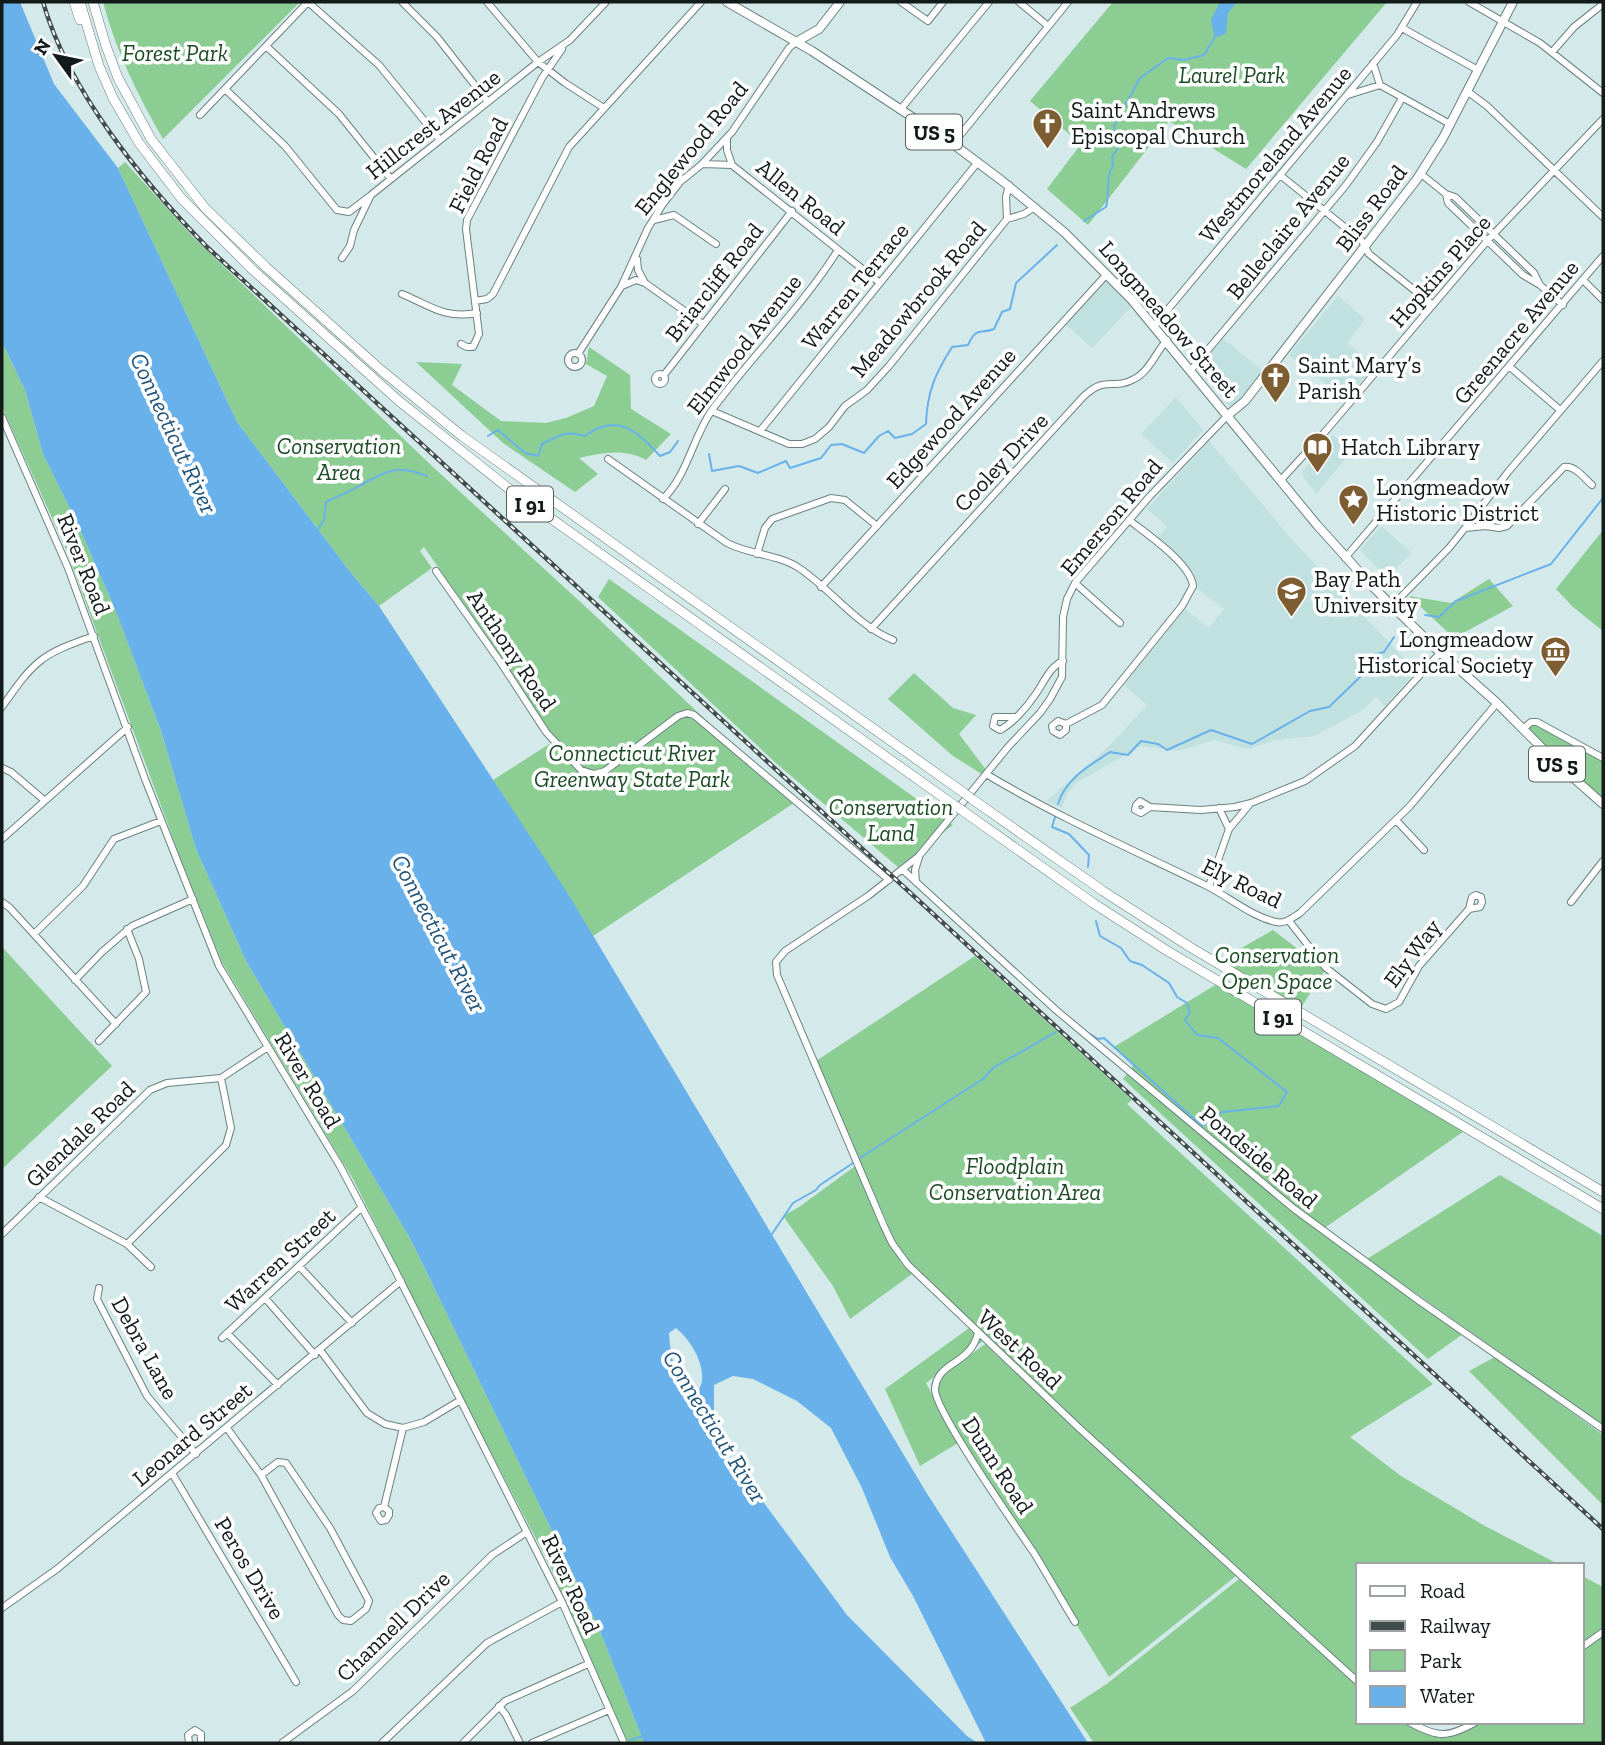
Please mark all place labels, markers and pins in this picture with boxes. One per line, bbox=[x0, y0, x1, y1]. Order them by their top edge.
place label: Saint Andrews Episcopal Church bbox=[1071, 96, 1245, 150]
church icon: Saint Andrews Episcopal Church bbox=[1031, 106, 1065, 150]
place label: Saint Mary’s Parish bbox=[1298, 351, 1421, 405]
church icon: Saint Mary’s Parish bbox=[1258, 361, 1292, 405]
library icon: Hatch Library bbox=[1301, 430, 1335, 474]
place label: Hatch Library bbox=[1341, 433, 1480, 461]
place label: Longmeadow Historic District bbox=[1376, 473, 1539, 527]
place icon: Longmeadow Historic District bbox=[1336, 483, 1370, 527]
place label: Bay Path University bbox=[1314, 565, 1418, 619]
school or university icon: Bay Path University bbox=[1274, 575, 1308, 619]
place label: Longmeadow Historical Society bbox=[1357, 625, 1533, 679]
museum icon: Longmeadow Historical Society bbox=[1539, 635, 1573, 679]

